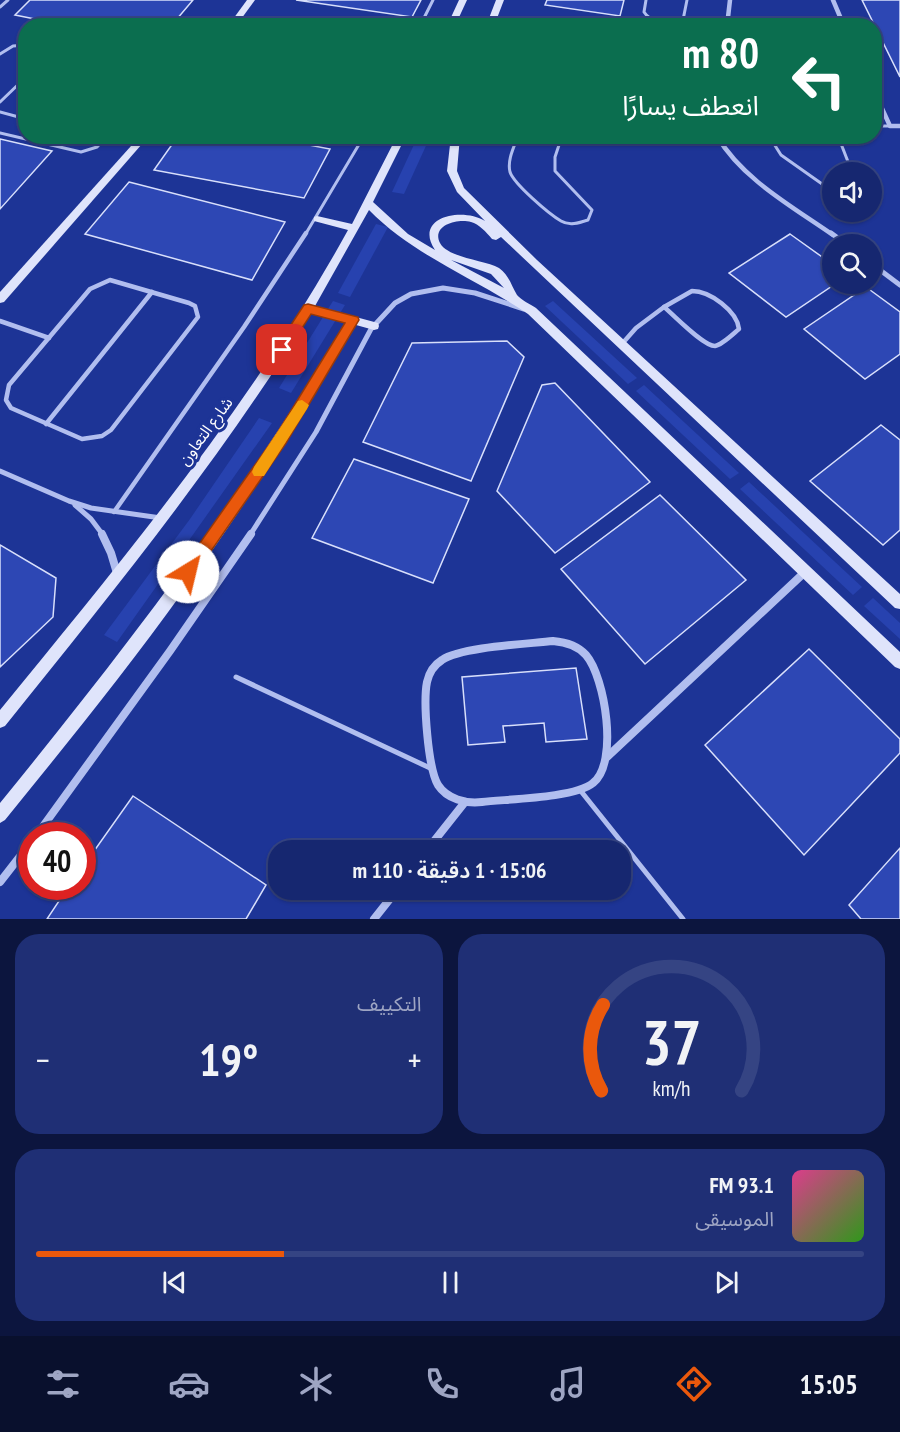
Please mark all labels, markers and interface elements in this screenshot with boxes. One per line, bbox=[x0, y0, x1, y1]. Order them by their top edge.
text: 80 m bbox=[682, 25, 759, 80]
icon: left bbox=[780, 42, 858, 120]
text: انعطف يسارًا bbox=[622, 88, 759, 122]
map controls bbox=[822, 162, 882, 294]
button: sound bbox=[822, 162, 882, 222]
button: search bbox=[822, 234, 882, 294]
pin bbox=[256, 324, 307, 375]
icon: arrive bbox=[265, 333, 298, 366]
street label: شارع التعاون bbox=[174, 393, 239, 471]
position arrow bbox=[156, 540, 220, 604]
speed limit sign: 40 bbox=[18, 822, 96, 900]
text: 15:06 · 1 دقيقة · 110 m bbox=[352, 856, 547, 884]
text: التكييف bbox=[357, 991, 422, 1017]
text: 37 bbox=[641, 1001, 701, 1082]
text: 19° bbox=[199, 1030, 258, 1088]
text: − bbox=[36, 1038, 50, 1081]
text: + bbox=[408, 1038, 422, 1081]
text: km/h bbox=[652, 1074, 690, 1102]
text: 93.1 FM bbox=[709, 1171, 774, 1199]
text: الموسيقى bbox=[695, 1206, 774, 1232]
icon: previous bbox=[158, 1266, 191, 1299]
icon: pause bbox=[434, 1266, 467, 1299]
icon: next bbox=[710, 1266, 743, 1299]
icon: filters bbox=[42, 1363, 84, 1405]
icon: car bbox=[168, 1363, 210, 1405]
icon: climate bbox=[295, 1363, 337, 1405]
icon: phone bbox=[421, 1363, 463, 1405]
icon: music bbox=[547, 1363, 589, 1405]
icon: directions bbox=[673, 1363, 715, 1405]
text: 15:05 bbox=[799, 1367, 858, 1401]

